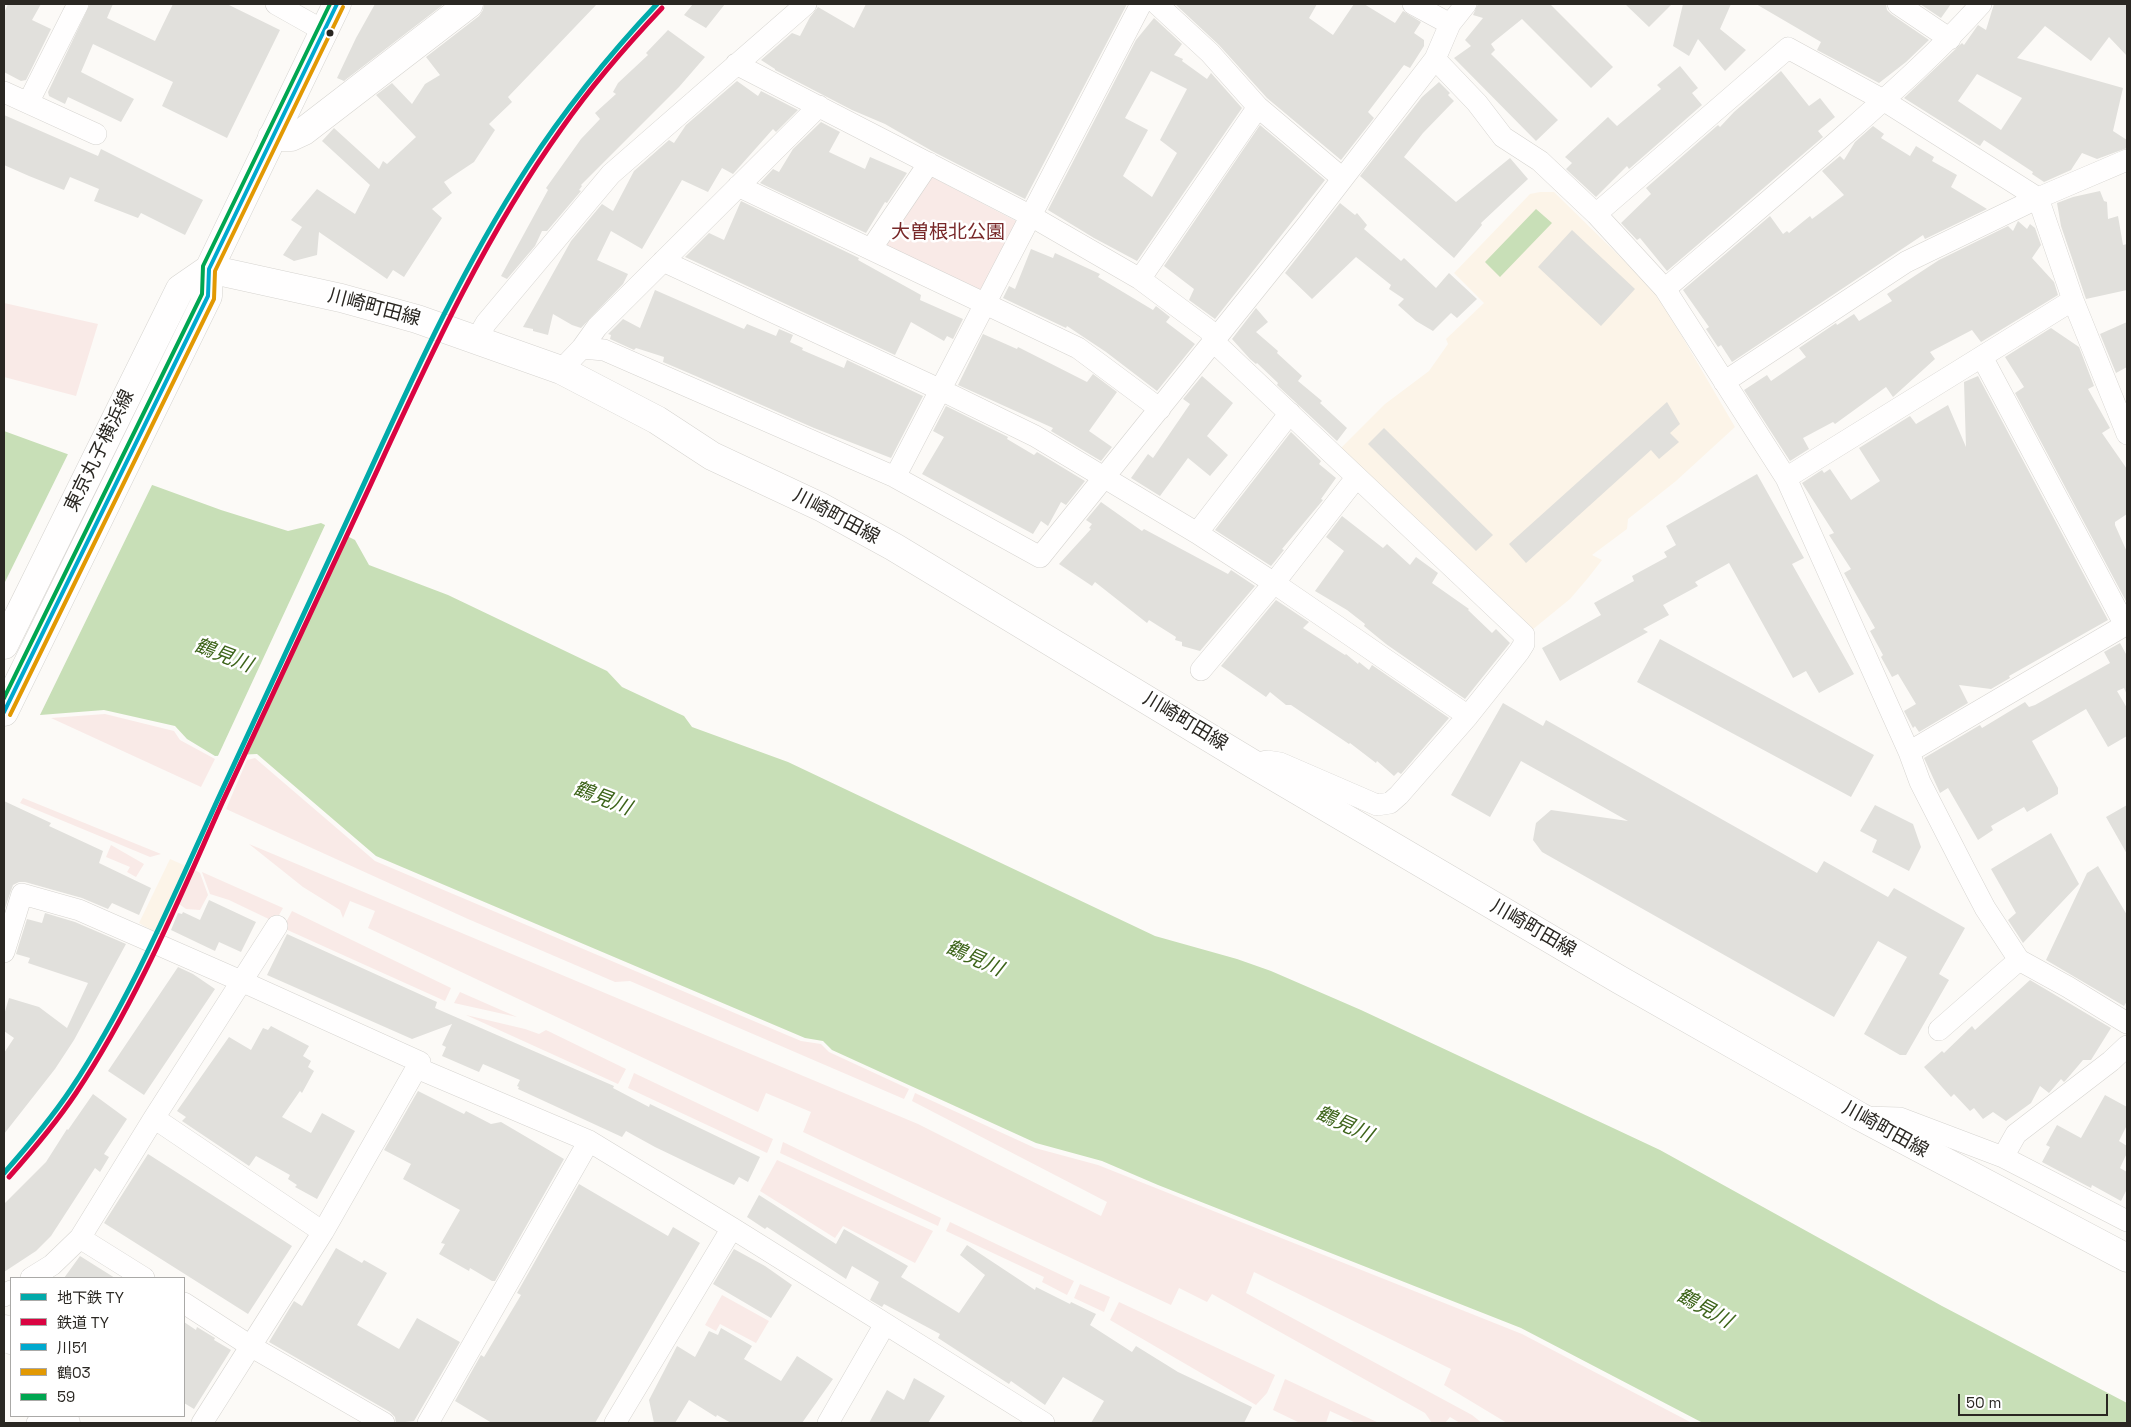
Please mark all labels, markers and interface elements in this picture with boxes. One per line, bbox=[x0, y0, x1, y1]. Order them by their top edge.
unlabelled marker bbox=[325, 28, 335, 38]
park label: 大曽根北公園 bbox=[891, 222, 1005, 244]
street label: 川崎町田線 bbox=[325, 285, 423, 331]
street label: 東京丸子横浜線 bbox=[61, 386, 139, 516]
street label: 川崎町田線 bbox=[789, 485, 883, 549]
water label: 鶴見川 bbox=[191, 634, 255, 678]
street label: 川崎町田線 bbox=[1138, 688, 1232, 756]
water label: 鶴見川 bbox=[570, 777, 634, 821]
street label: 川崎町田線 bbox=[1486, 895, 1580, 963]
water label: 鶴見川 bbox=[942, 936, 1006, 982]
street label: 川崎町田線 bbox=[1838, 1097, 1932, 1163]
water label: 鶴見川 bbox=[1312, 1102, 1376, 1148]
legend bbox=[10, 1277, 185, 1417]
water label: 鶴見川 bbox=[1672, 1284, 1736, 1334]
text: 地下鉄 TY bbox=[57, 1288, 124, 1307]
text: 鉄道 TY bbox=[57, 1313, 109, 1332]
text: 川51 bbox=[57, 1338, 87, 1357]
text: 鶴03 bbox=[57, 1363, 91, 1382]
scale bar bbox=[1961, 1384, 2111, 1416]
text: 59 bbox=[57, 1387, 75, 1406]
text: 50 m bbox=[1966, 1393, 2001, 1412]

